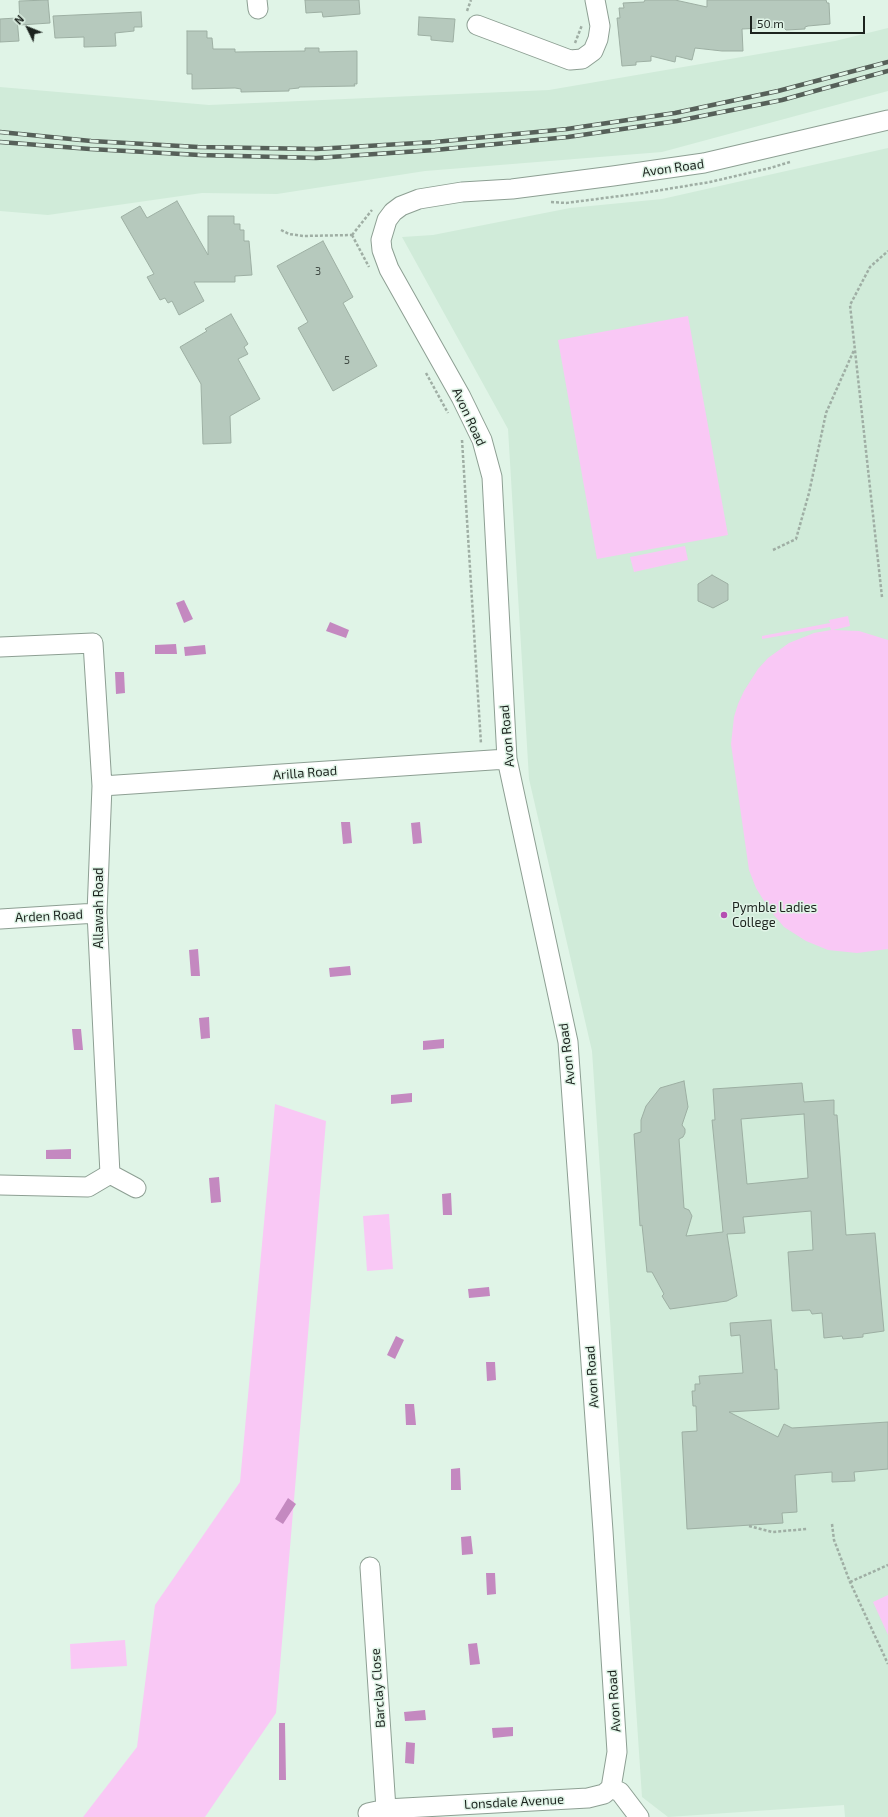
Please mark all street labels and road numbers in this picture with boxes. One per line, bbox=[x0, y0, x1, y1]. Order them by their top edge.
street label: Avon Road bbox=[641, 156, 705, 180]
street label: Avon Road bbox=[449, 385, 489, 449]
street label: Avon Road bbox=[497, 704, 517, 768]
street label: Arilla Road bbox=[272, 763, 338, 783]
street label: Allawah Road bbox=[91, 867, 107, 949]
street label: Arden Road bbox=[15, 906, 83, 926]
street label: Avon Road bbox=[555, 1022, 579, 1086]
street label: Avon Road bbox=[582, 1345, 602, 1409]
street label: Barclay Close bbox=[367, 1648, 389, 1728]
street label: Avon Road bbox=[604, 1669, 624, 1733]
street label: Lonsdale Avenue bbox=[464, 1792, 564, 1812]

